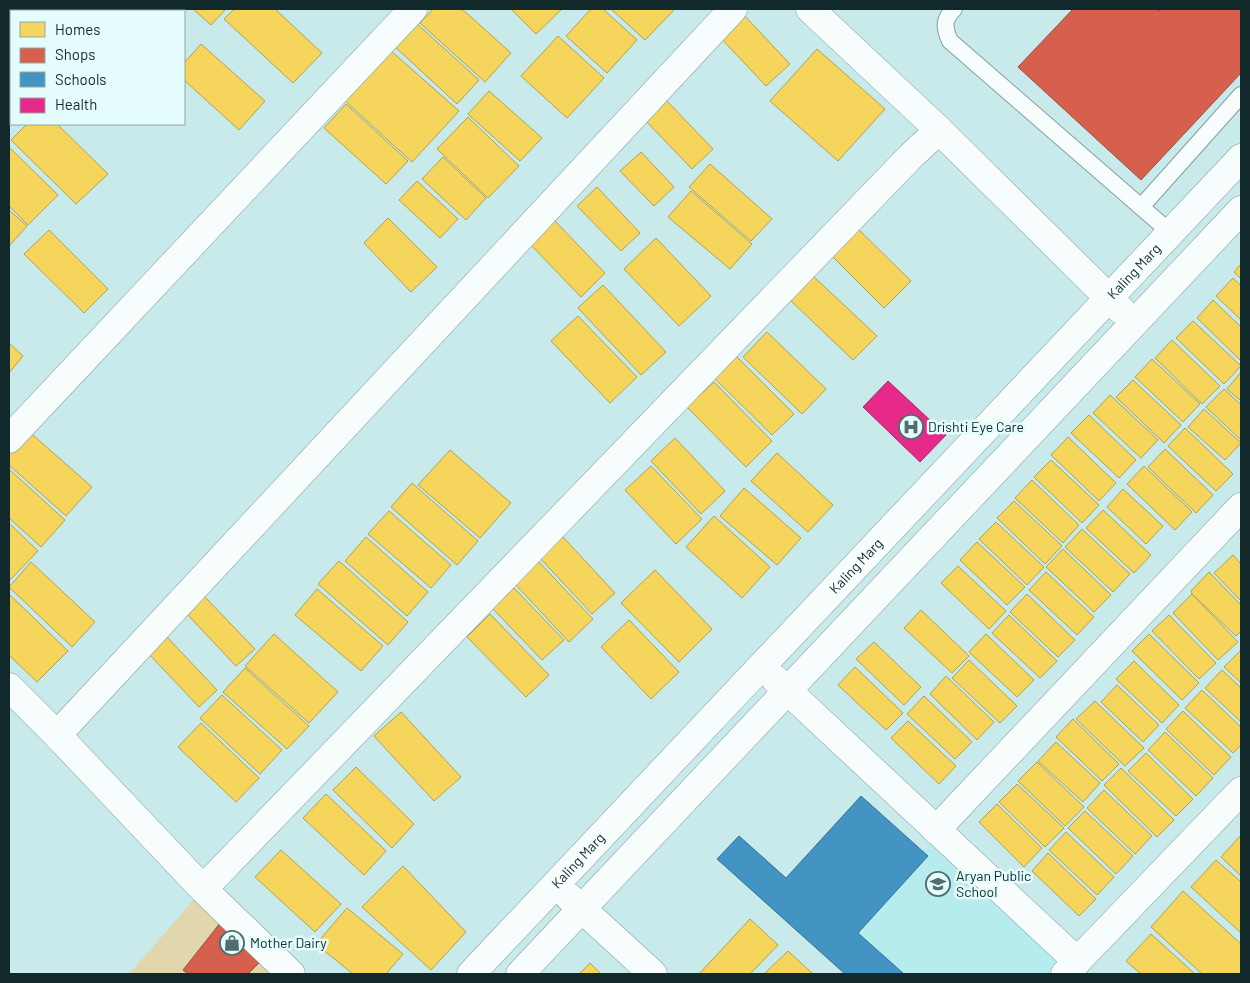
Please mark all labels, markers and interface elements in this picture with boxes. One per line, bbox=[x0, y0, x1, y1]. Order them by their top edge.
legend bbox=[10, 10, 185, 125]
text: Homes bbox=[55, 20, 100, 38]
text: Shops bbox=[55, 45, 95, 63]
text: Schools bbox=[55, 70, 107, 88]
text: Health bbox=[55, 95, 97, 113]
street label: Kaling Marg bbox=[1103, 240, 1164, 302]
hospital icon: Drishti Eye Care bbox=[898, 414, 924, 440]
place label: Drishti Eye Care bbox=[928, 418, 1024, 435]
street label: Kaling Marg bbox=[825, 534, 886, 597]
street label: Kaling Marg bbox=[547, 829, 608, 891]
place label: Aryan Public School bbox=[956, 867, 1031, 900]
school or university icon: Aryan Public School bbox=[925, 871, 951, 897]
shop icon: Mother Dairy bbox=[219, 930, 245, 956]
place label: Mother Dairy bbox=[250, 934, 327, 951]

